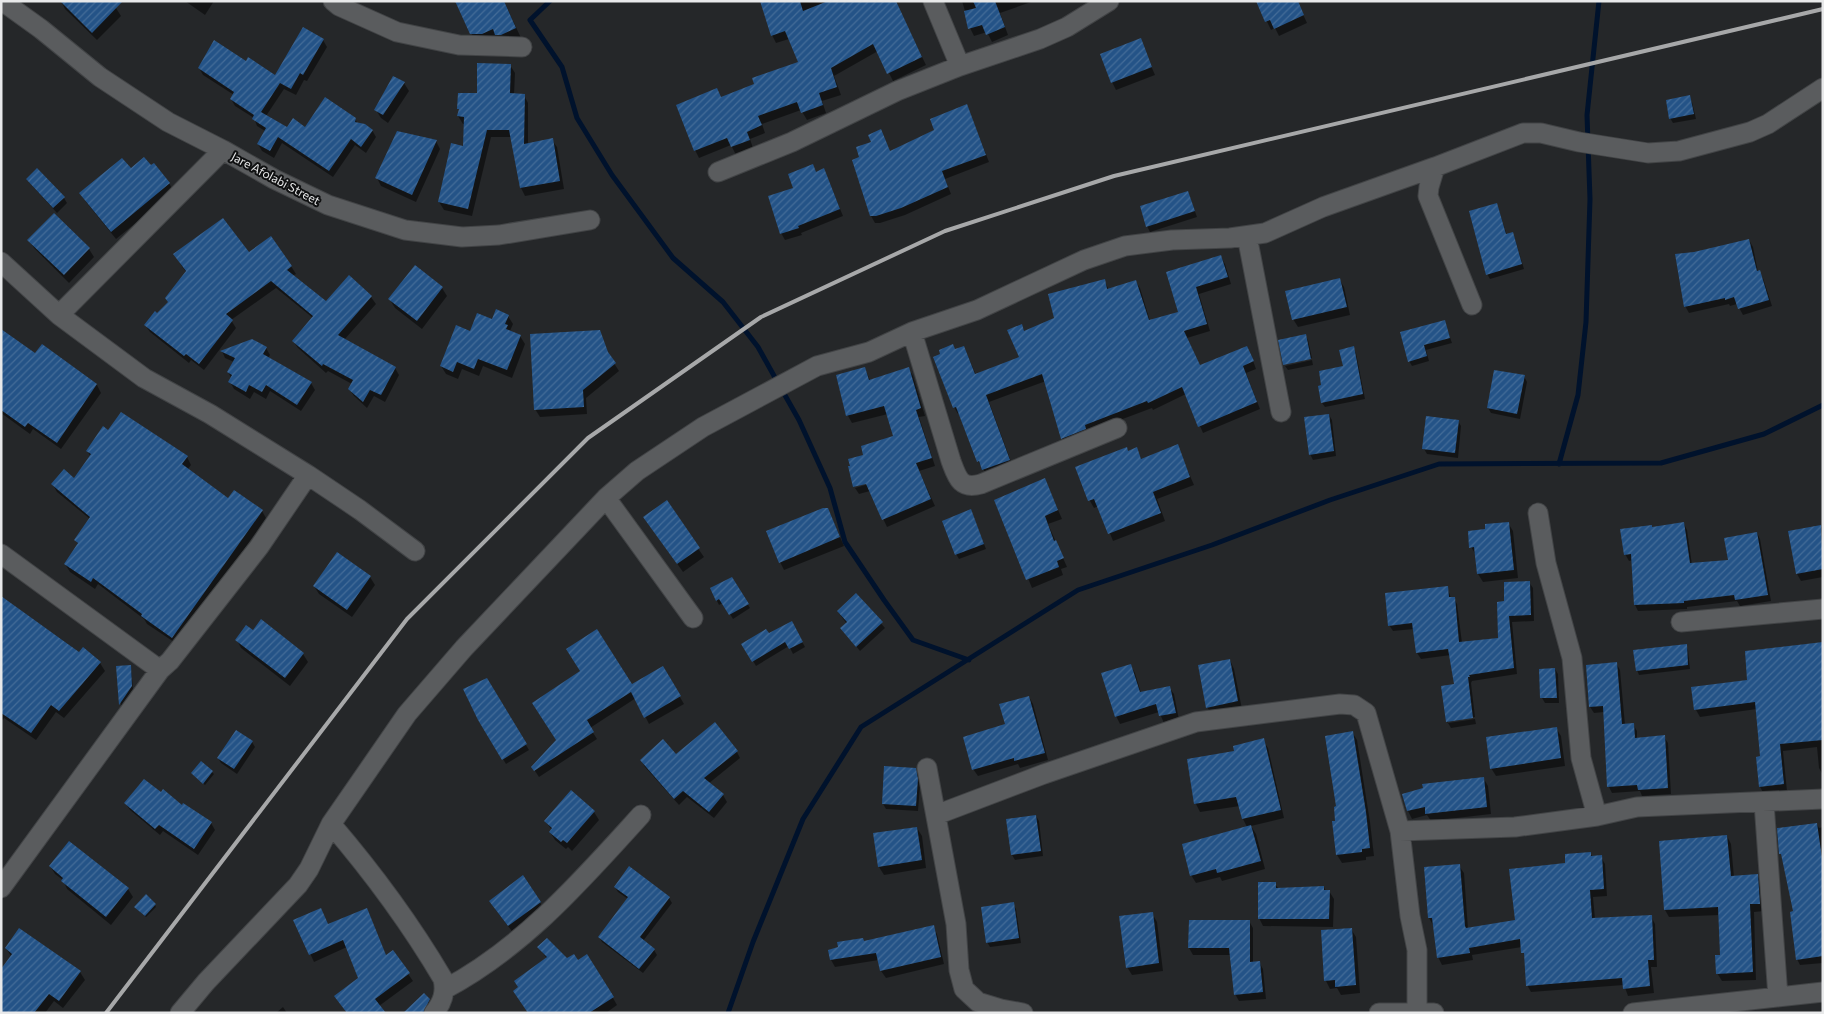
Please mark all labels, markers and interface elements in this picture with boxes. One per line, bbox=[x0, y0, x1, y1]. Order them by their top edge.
street label: Jare Afolabi Street bbox=[229, 149, 323, 208]

